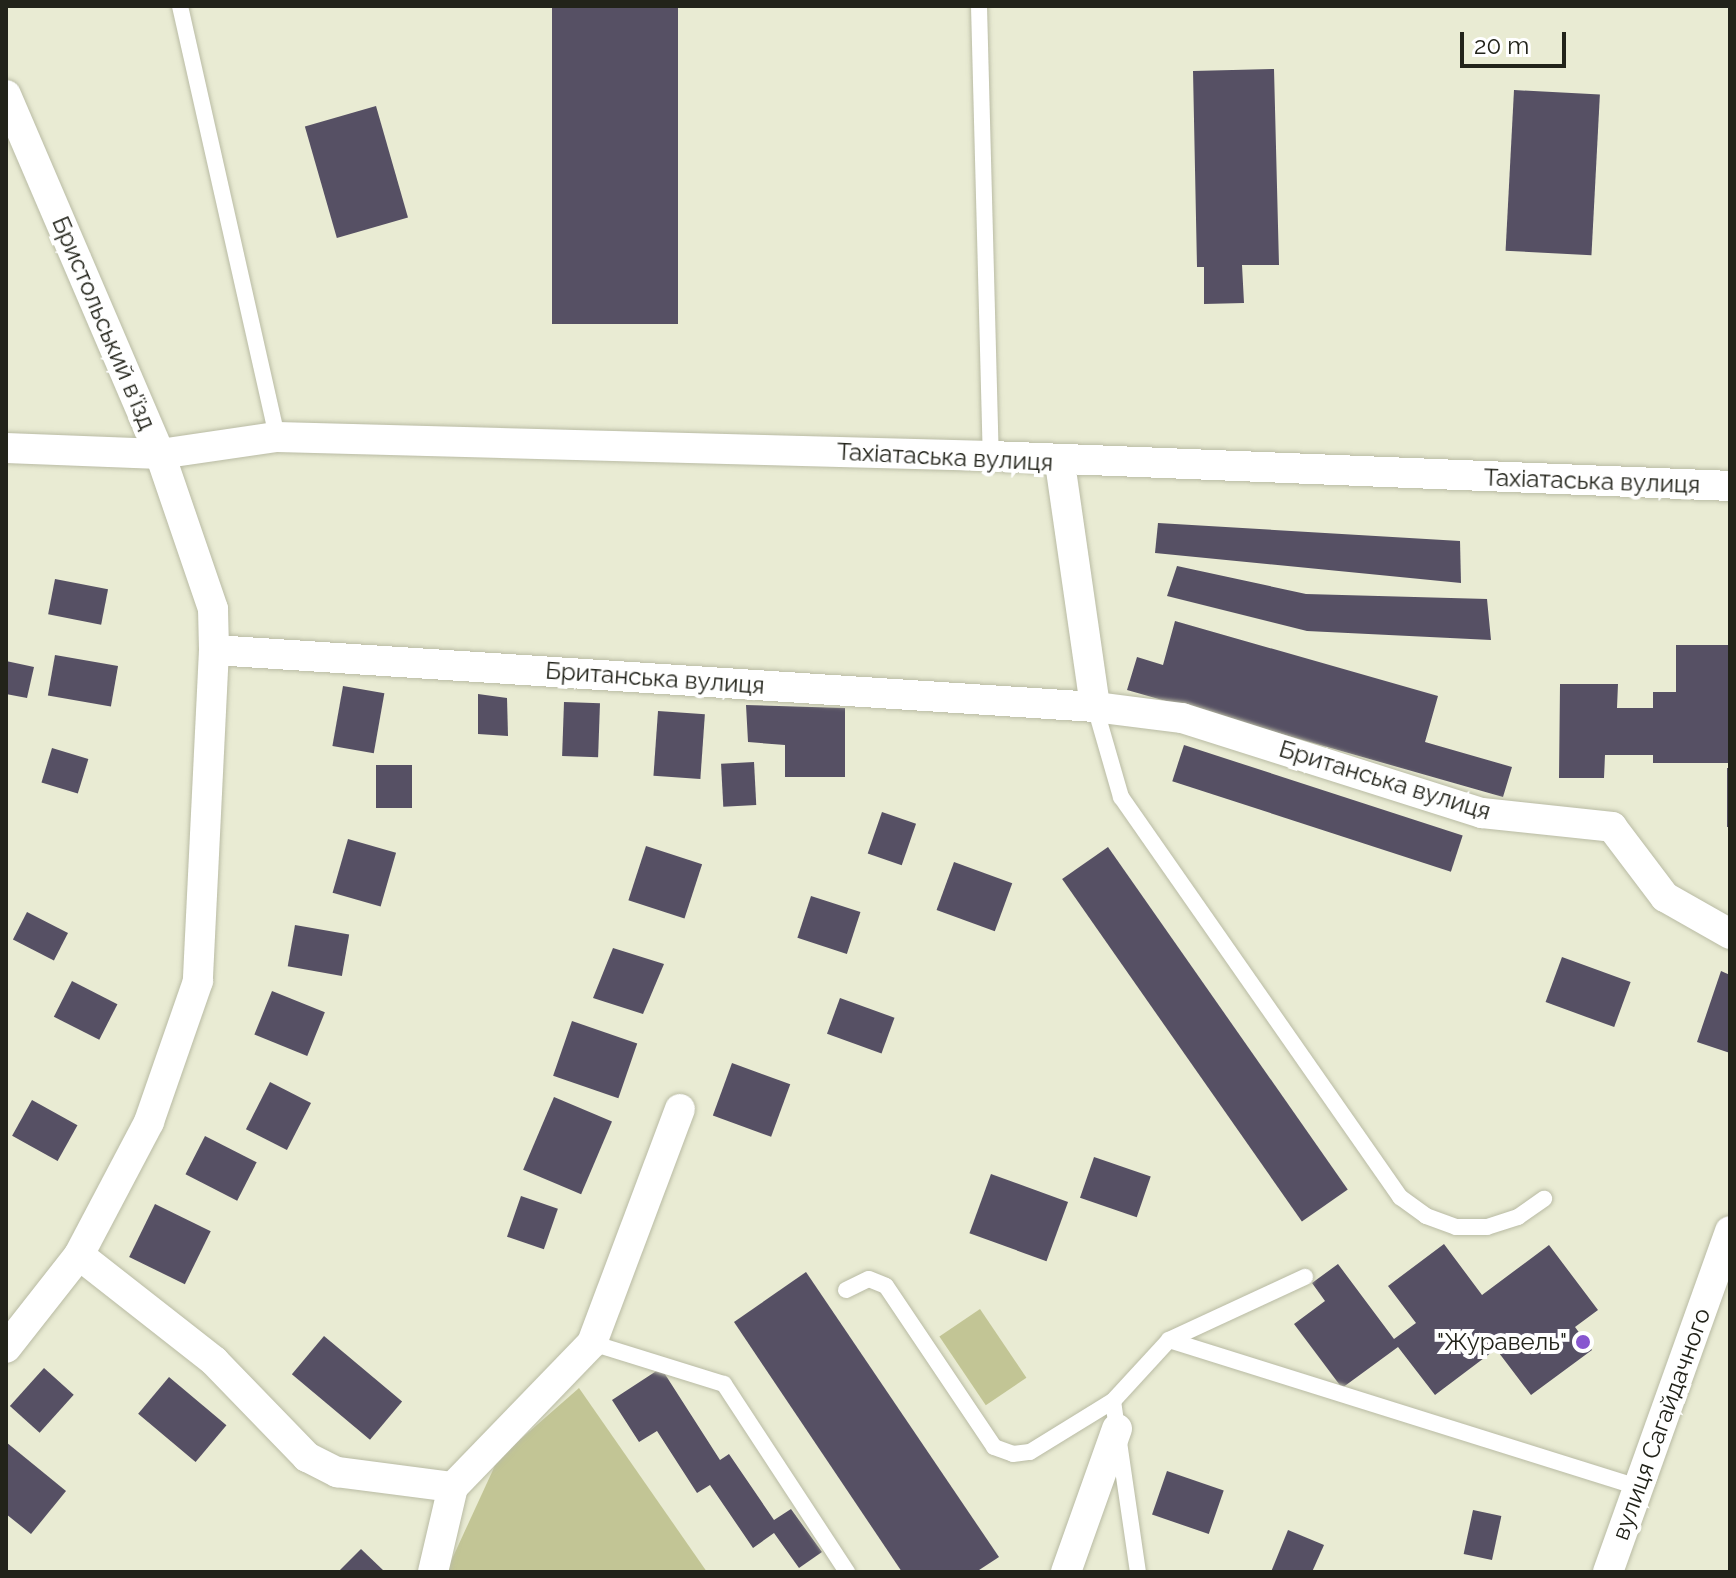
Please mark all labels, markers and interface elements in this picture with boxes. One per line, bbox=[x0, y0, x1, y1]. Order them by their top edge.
scale bar bbox=[1464, 16, 1570, 66]
text: 20 m bbox=[1474, 31, 1529, 60]
street label: Бристольський в'їзд bbox=[46, 212, 162, 434]
street label: Тахіатаська вулиця bbox=[836, 437, 1054, 477]
street label: Тахіатаська вулиця bbox=[1483, 463, 1701, 499]
street label: Британська вулиця bbox=[544, 656, 766, 700]
street label: Британська вулиця bbox=[1276, 734, 1494, 826]
street label: вулиця Сагайдачного bbox=[1606, 1304, 1716, 1544]
place label: "Журавель" bbox=[1437, 1328, 1567, 1356]
marker: "Журавель" bbox=[1574, 1333, 1592, 1351]

